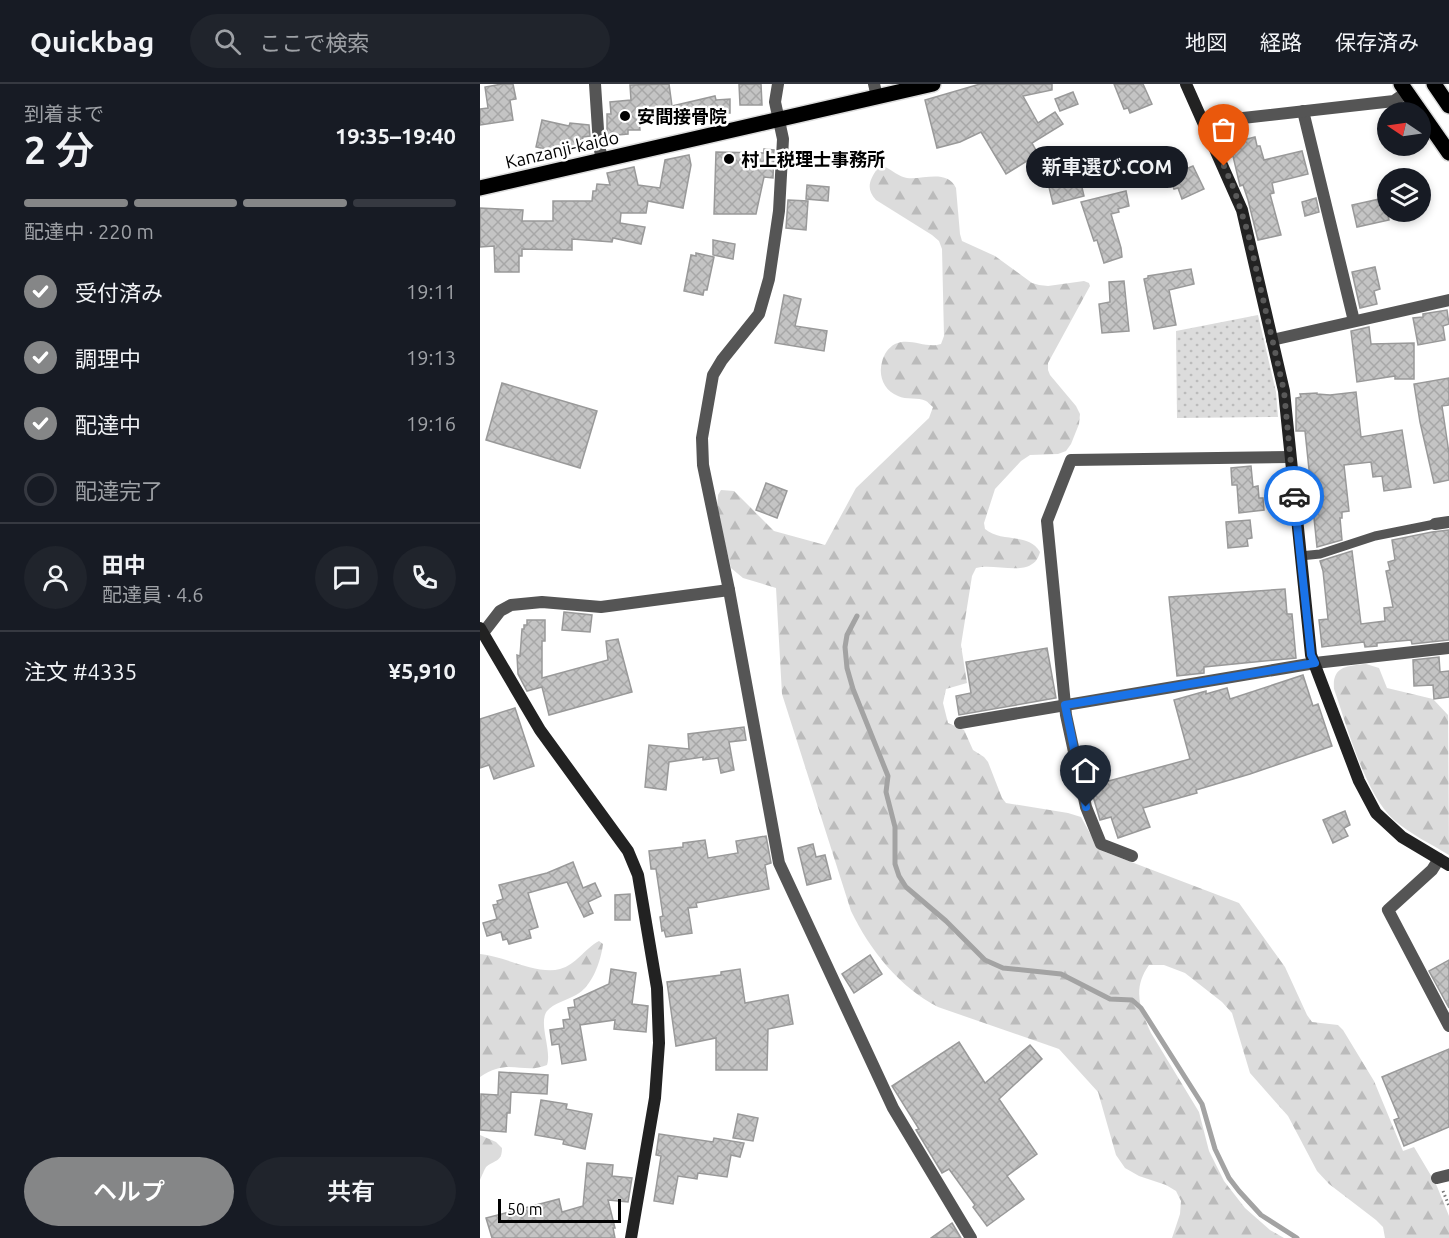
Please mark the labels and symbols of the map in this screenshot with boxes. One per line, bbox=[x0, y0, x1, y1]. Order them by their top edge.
north arrow bbox=[1377, 102, 1431, 156]
pin bbox=[1198, 104, 1249, 166]
place label: 安間接骨院 bbox=[637, 106, 727, 126]
marker: 安間接骨院 bbox=[618, 109, 632, 123]
street label: Kanzanji-kaido bbox=[503, 126, 621, 172]
callout: 新車選び.COM bbox=[1026, 145, 1188, 187]
place label: 村上税理士事務所 bbox=[741, 149, 885, 169]
marker: 村上税理士事務所 bbox=[722, 152, 736, 166]
courier bbox=[1264, 466, 1324, 526]
pin bbox=[1060, 745, 1111, 807]
scale bar bbox=[498, 1196, 621, 1224]

